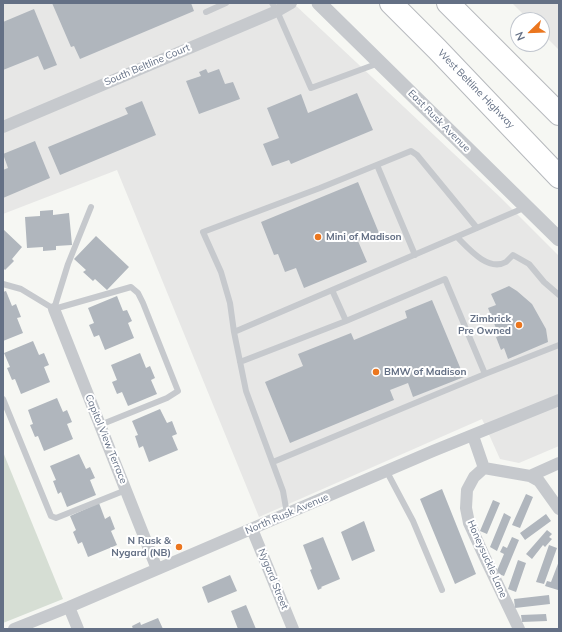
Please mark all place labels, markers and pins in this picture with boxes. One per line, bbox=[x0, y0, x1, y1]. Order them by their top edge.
place label: Mini of Madison bbox=[326, 231, 402, 243]
marker: Mini of Madison bbox=[313, 232, 323, 242]
place label: Zimbrick Pre Owned bbox=[458, 313, 511, 336]
marker: Zimbrick Pre Owned bbox=[514, 320, 524, 330]
place label: BMW of Madison bbox=[384, 366, 467, 378]
marker: BMW of Madison bbox=[371, 367, 381, 377]
place label: N Rusk & Nygard (NB) bbox=[111, 535, 171, 558]
marker: N Rusk & Nygard (NB) bbox=[174, 542, 184, 552]

